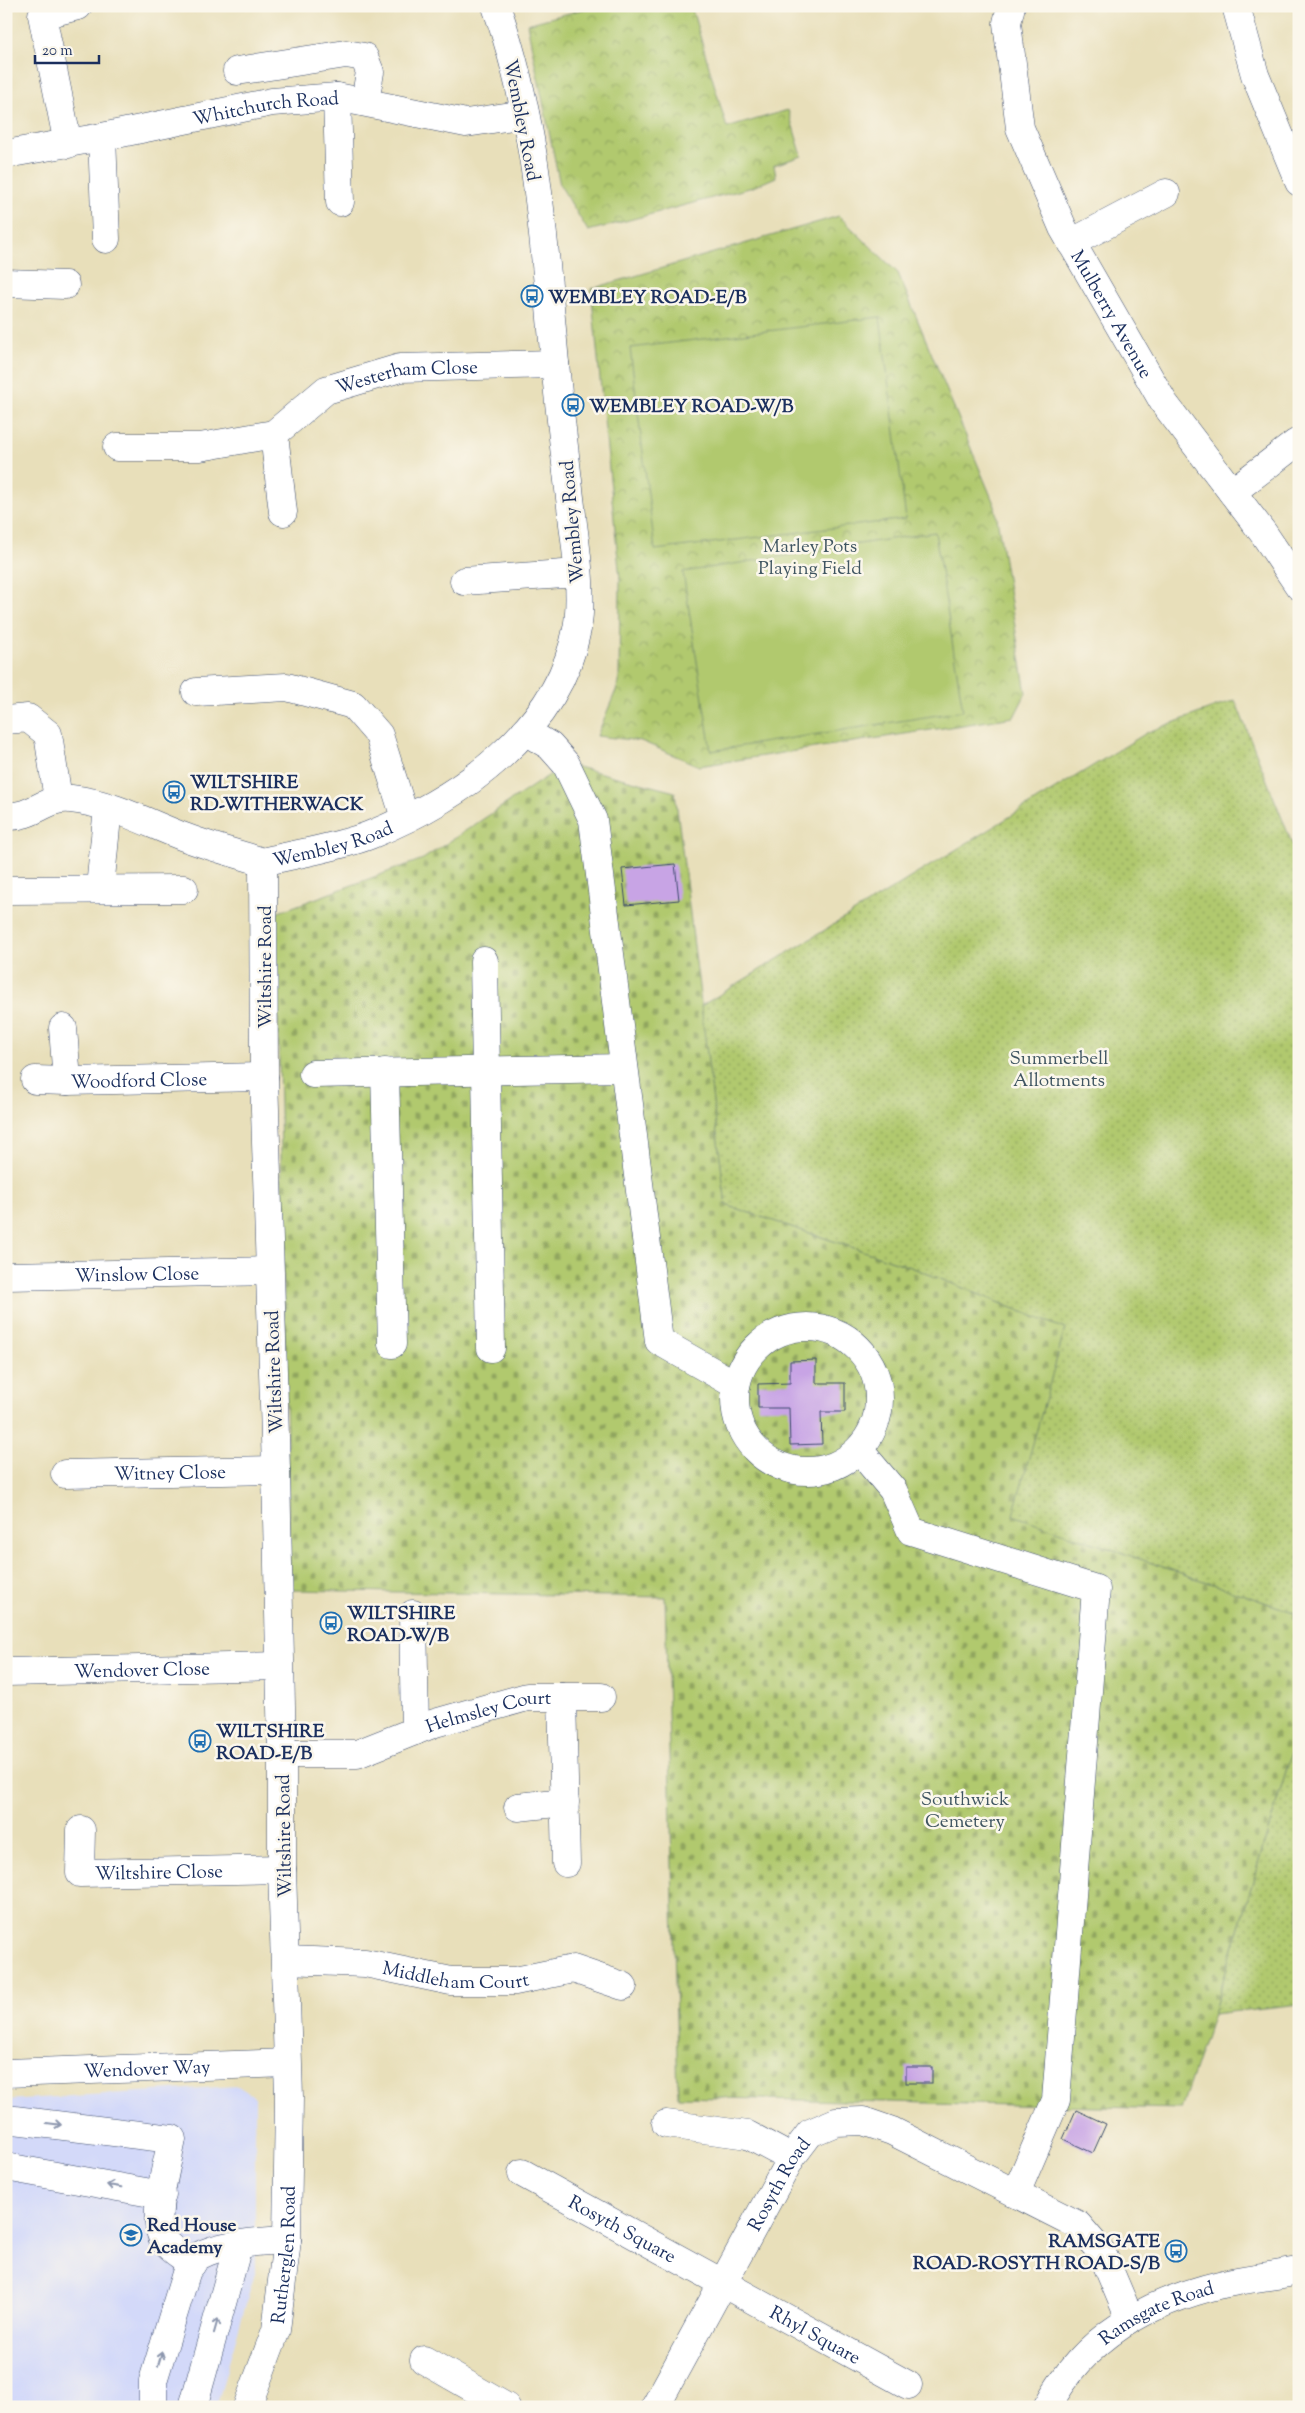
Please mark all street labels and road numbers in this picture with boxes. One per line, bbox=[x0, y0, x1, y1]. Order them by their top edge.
street label: Wembley Road bbox=[495, 57, 546, 184]
street label: Whitchurch Road bbox=[190, 86, 340, 134]
street label: Mulberry Avenue bbox=[1063, 246, 1158, 384]
street label: Westerham Close bbox=[333, 355, 479, 402]
street label: Wembley Road bbox=[555, 459, 592, 585]
street label: Wembley Road bbox=[270, 816, 398, 875]
street label: Wiltshire Road bbox=[253, 905, 280, 1029]
street label: Woodford Close bbox=[70, 1067, 208, 1097]
street label: Winslow Close bbox=[74, 1261, 200, 1291]
street label: Wiltshire Road bbox=[260, 1309, 291, 1434]
street label: Witney Close bbox=[114, 1460, 227, 1489]
street label: Wendover Close bbox=[74, 1657, 211, 1687]
street label: Helmsley Court bbox=[422, 1686, 552, 1741]
street label: Wiltshire Road bbox=[271, 1774, 300, 1898]
street label: Wiltshire Close bbox=[95, 1859, 224, 1889]
street label: Middleham Court bbox=[380, 1956, 532, 1997]
street label: Wendover Way bbox=[83, 2055, 211, 2086]
street label: Rosyth Road bbox=[742, 2132, 818, 2237]
street label: Rutherglen Road bbox=[266, 2185, 304, 2326]
street label: Rosyth Square bbox=[563, 2190, 681, 2271]
street label: Ramsgate Road bbox=[1094, 2276, 1218, 2353]
street label: Rhyl Square bbox=[764, 2300, 865, 2373]

